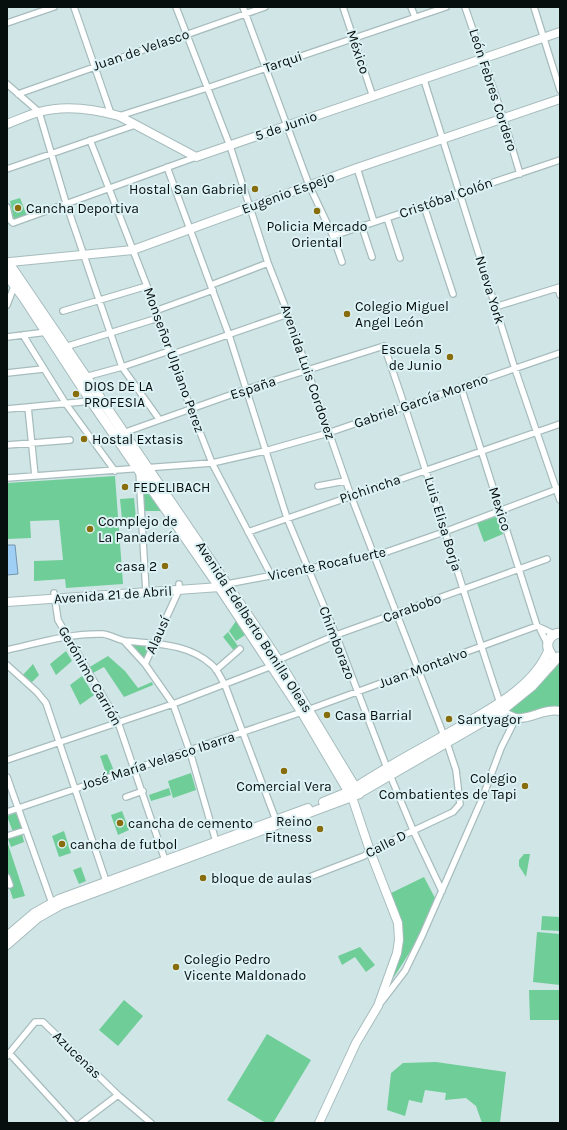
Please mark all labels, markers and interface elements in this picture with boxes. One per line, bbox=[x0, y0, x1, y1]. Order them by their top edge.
street label: Juan de Velasco bbox=[91, 26, 191, 74]
street label: León Febres Cordero bbox=[465, 26, 521, 154]
street label: México bbox=[343, 28, 373, 76]
street label: Tarqui bbox=[262, 48, 304, 76]
street label: 5 de Junio bbox=[253, 107, 319, 145]
street label: Eugenio Espejo bbox=[239, 168, 337, 218]
street label: Cristóbal Colón bbox=[397, 174, 495, 222]
place label: Hostal San Gabriel bbox=[129, 181, 247, 198]
marker: Hostal San Gabriel bbox=[250, 184, 260, 194]
place label: Cancha Deportiva bbox=[26, 200, 139, 217]
marker: Cancha Deportiva bbox=[13, 203, 23, 213]
marker: Policia Mercado Oriental bbox=[312, 206, 322, 216]
place label: Policia Mercado Oriental bbox=[267, 218, 367, 251]
street label: Nueva York bbox=[472, 254, 508, 326]
street label: Monseñor Ulpiano Perez bbox=[140, 285, 208, 435]
place label: Colegio Miguel Angel León bbox=[355, 298, 449, 331]
street label: Avenida Luis Cordovez bbox=[277, 302, 339, 442]
marker: Colegio Miguel Angel León bbox=[342, 309, 352, 319]
place label: Escuela 5 de Junio bbox=[381, 341, 442, 374]
marker: Escuela 5 de Junio bbox=[445, 352, 455, 362]
street label: Gabriel García Moreno bbox=[352, 370, 490, 432]
street label: España bbox=[228, 373, 278, 403]
place label: DIOS DE LA PROFESIA bbox=[84, 378, 153, 411]
marker: DIOS DE LA PROFESIA bbox=[71, 389, 81, 399]
place label: Hostal Extasis bbox=[92, 431, 183, 448]
marker: Hostal Extasis bbox=[79, 434, 89, 444]
street label: Pichincha bbox=[337, 471, 403, 507]
street label: Luis Elisa Borja bbox=[421, 475, 465, 573]
place label: FEDELIBACH bbox=[133, 479, 210, 496]
marker: FEDELIBACH bbox=[120, 482, 130, 492]
street label: Mexico bbox=[485, 485, 515, 533]
place label: Complejo de La Panadería bbox=[98, 513, 180, 546]
marker: Complejo de La Panadería bbox=[85, 524, 95, 534]
street label: Avenida Edelberto Bonilla Oleas bbox=[192, 538, 316, 716]
street label: Vicente Rocafuerte bbox=[267, 543, 387, 585]
place label: casa 2 bbox=[116, 558, 157, 575]
marker: casa 2 bbox=[160, 561, 170, 571]
street label: Avenida 21 de Abril bbox=[53, 582, 173, 608]
street label: Carabobo bbox=[380, 590, 444, 626]
street label: Chimborazo bbox=[315, 604, 359, 682]
street label: Alausí bbox=[142, 613, 174, 657]
street label: Gerónimo Carrión bbox=[55, 623, 125, 729]
street label: Juan Montalvo bbox=[376, 644, 470, 692]
place label: Casa Barrial bbox=[335, 707, 412, 724]
marker: Casa Barrial bbox=[322, 710, 332, 720]
place label: Santyagor bbox=[457, 711, 523, 728]
marker: Santyagor bbox=[444, 714, 454, 724]
street label: José María Velasco Ibarra bbox=[79, 728, 237, 794]
marker: Comercial Vera bbox=[279, 766, 289, 776]
place label: Colegio Combatientes de Tapi bbox=[379, 770, 517, 803]
place label: Comercial Vera bbox=[236, 778, 332, 795]
marker: Colegio Combatientes de Tapi bbox=[520, 781, 530, 791]
place label: Reino Fitness bbox=[265, 813, 312, 846]
place label: cancha de cemento bbox=[128, 815, 253, 832]
marker: cancha de cemento bbox=[115, 818, 125, 828]
marker: Reino Fitness bbox=[315, 824, 325, 834]
street label: Calle D bbox=[363, 826, 409, 862]
place label: cancha de futbol bbox=[70, 836, 177, 853]
marker: cancha de futbol bbox=[57, 839, 67, 849]
place label: bloque de aulas bbox=[211, 870, 312, 887]
marker: bloque de aulas bbox=[198, 873, 208, 883]
place label: Colegio Pedro Vicente Maldonado bbox=[184, 951, 306, 984]
marker: Colegio Pedro Vicente Maldonado bbox=[171, 962, 181, 972]
street label: Azucenas bbox=[49, 1028, 105, 1082]

